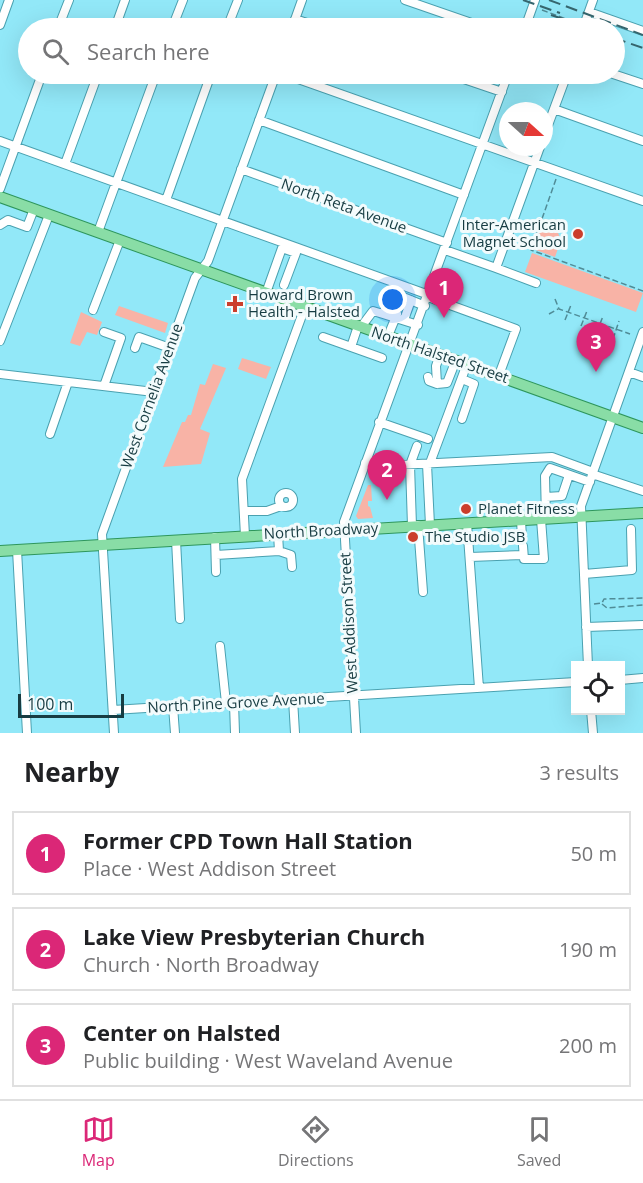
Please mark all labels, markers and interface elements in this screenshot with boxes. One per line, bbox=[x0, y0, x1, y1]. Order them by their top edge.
search box bbox=[18, 18, 625, 84]
icon: search bbox=[39, 35, 72, 68]
text: Search here bbox=[87, 36, 210, 66]
north arrow bbox=[499, 102, 553, 156]
street label: North Reta Avenue bbox=[279, 173, 410, 237]
place label: Inter-American Magnet School bbox=[461, 214, 566, 251]
marker: Inter-American Magnet School bbox=[571, 227, 585, 241]
pin: 1 bbox=[424, 268, 464, 318]
place label: Howard Brown Health - Halsted bbox=[248, 284, 360, 321]
your location bbox=[378, 285, 407, 314]
marker: Howard Brown Health - Halsted bbox=[226, 295, 244, 313]
street label: West Cornelia Avenue bbox=[116, 320, 187, 471]
street label: North Halsted Street bbox=[369, 321, 512, 387]
pin: 3 bbox=[576, 322, 616, 372]
pin: 2 bbox=[368, 450, 406, 500]
place label: Planet Fitness bbox=[478, 498, 575, 518]
marker: Planet Fitness bbox=[459, 502, 473, 516]
street label: North Broadway bbox=[263, 517, 379, 543]
place label: The Studio JSB bbox=[425, 526, 525, 546]
marker: The Studio JSB bbox=[406, 530, 420, 544]
street label: West Addison Street bbox=[334, 552, 362, 694]
map controls bbox=[571, 661, 625, 715]
button: locate bbox=[571, 661, 625, 715]
street label: North Pine Grove Avenue bbox=[147, 687, 325, 717]
scale bar bbox=[18, 691, 124, 718]
text: 100 m bbox=[27, 693, 73, 715]
text: Nearby bbox=[24, 754, 119, 790]
text: 3 results bbox=[539, 759, 619, 786]
text: Former CPD Town Hall Station bbox=[83, 825, 413, 855]
text: 1 bbox=[40, 840, 51, 867]
text: 50 m bbox=[570, 840, 617, 867]
text: Place · West Addison Street bbox=[83, 855, 336, 882]
text: Lake View Presbyterian Church bbox=[83, 921, 425, 951]
text: 2 bbox=[40, 936, 51, 963]
text: 190 m bbox=[559, 936, 617, 963]
text: Church · North Broadway bbox=[83, 951, 319, 978]
text: Center on Halsted bbox=[83, 1017, 281, 1047]
text: 3 bbox=[40, 1032, 51, 1059]
text: 200 m bbox=[559, 1032, 617, 1059]
text: Public building · West Waveland Avenue bbox=[83, 1047, 453, 1074]
tab: Map bbox=[82, 1113, 115, 1171]
tab: Directions bbox=[278, 1113, 354, 1171]
tab: Saved bbox=[517, 1113, 561, 1171]

